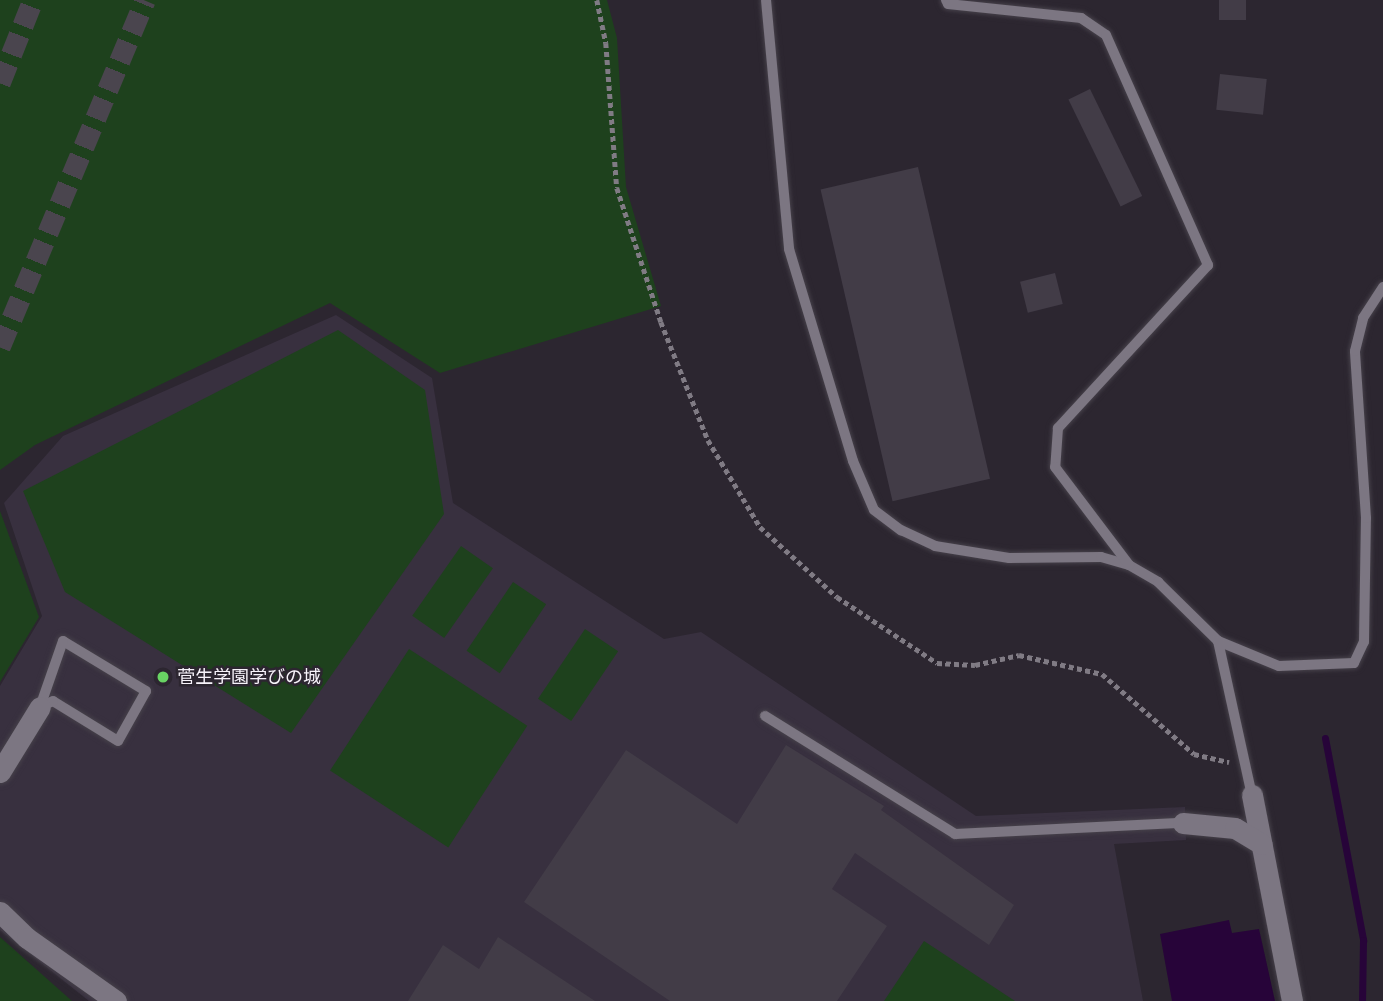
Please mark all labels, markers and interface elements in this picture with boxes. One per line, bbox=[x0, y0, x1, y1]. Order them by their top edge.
place label: 菅生学園学びの城 bbox=[177, 666, 321, 688]
marker: 菅生学園学びの城 bbox=[155, 669, 171, 685]

